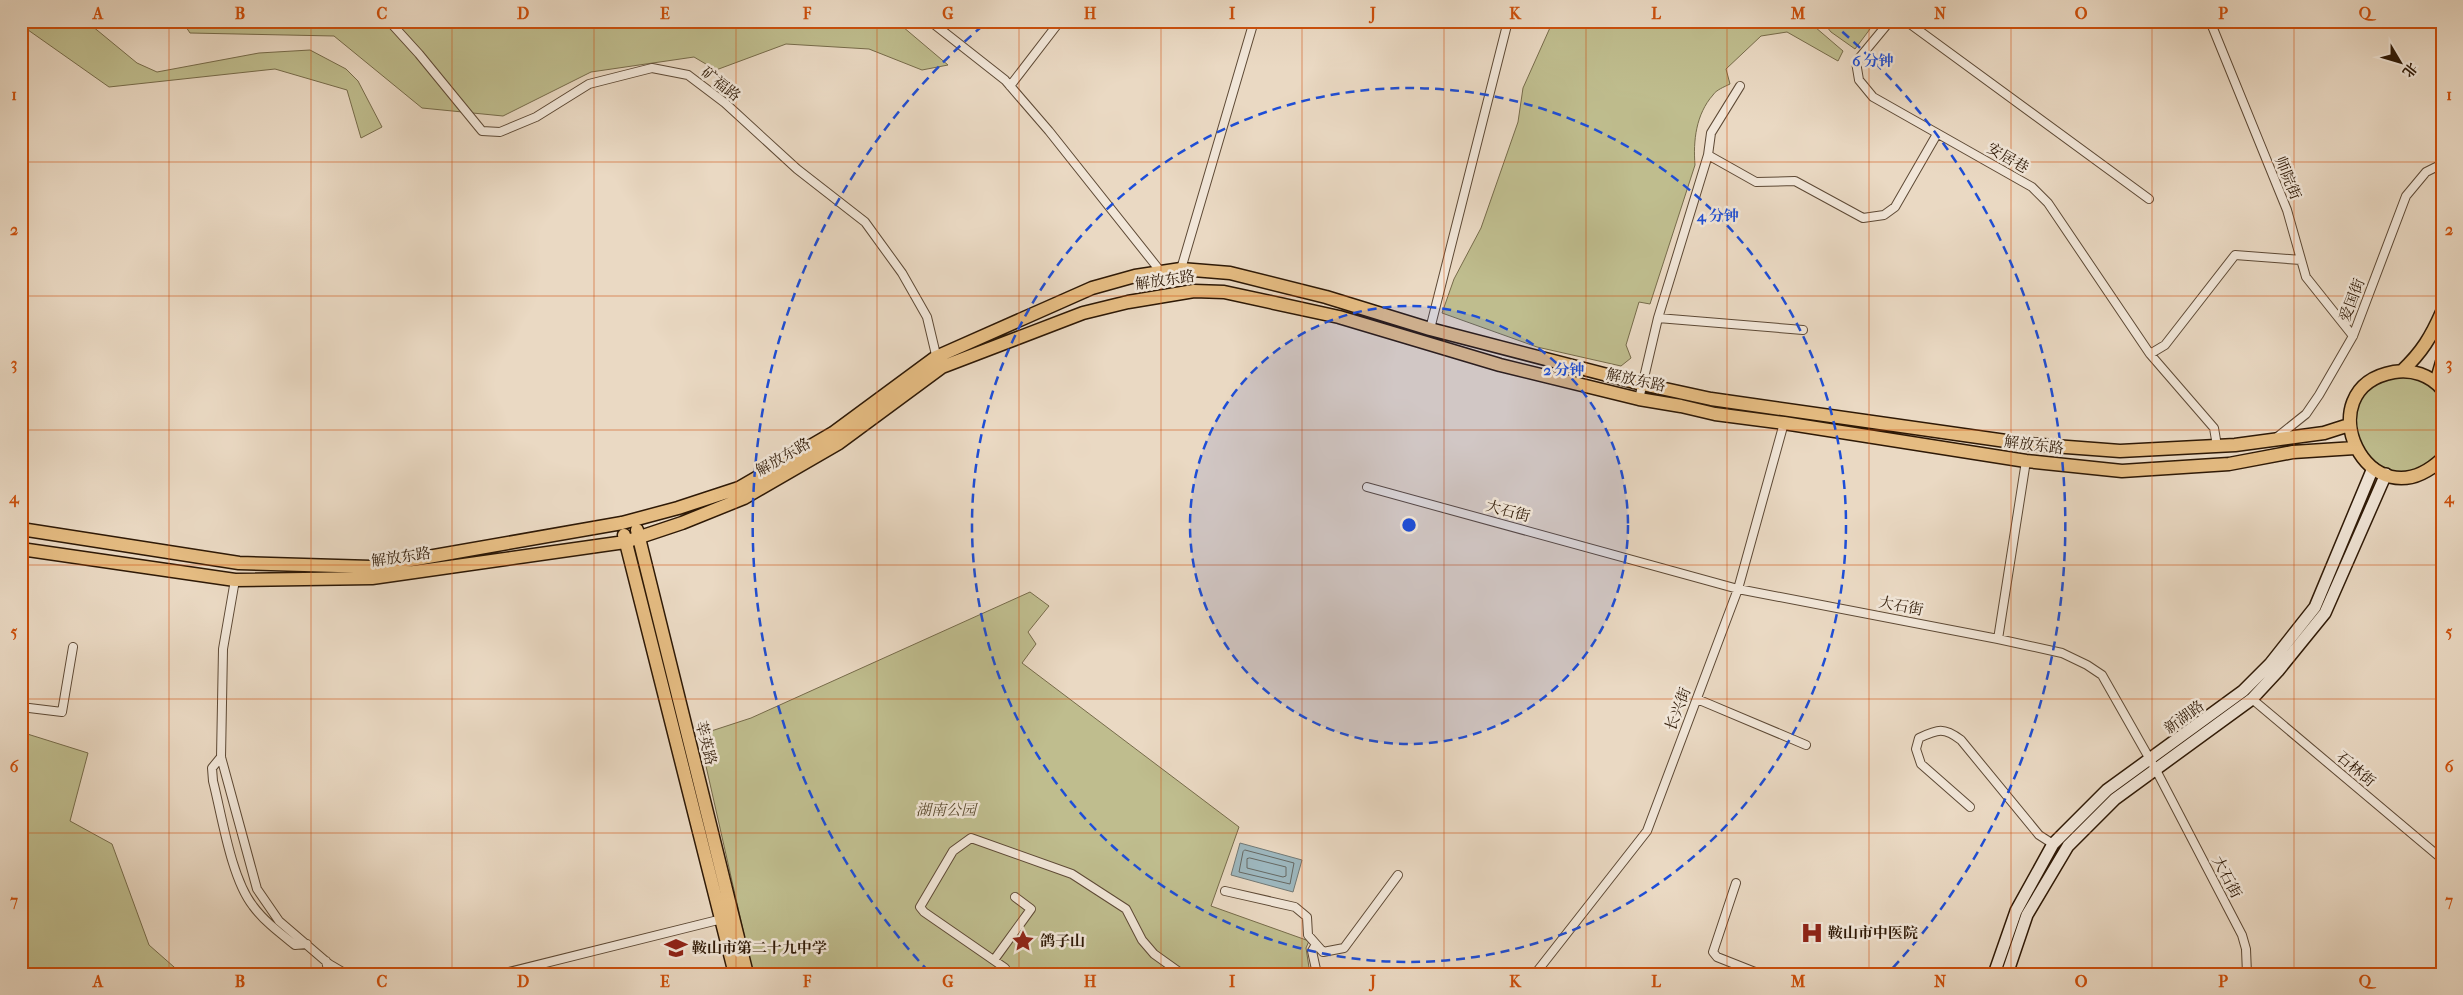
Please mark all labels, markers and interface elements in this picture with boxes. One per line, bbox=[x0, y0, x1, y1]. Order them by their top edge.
text: A bbox=[92, 4, 104, 23]
text: B bbox=[235, 4, 245, 23]
text: C bbox=[377, 4, 388, 23]
text: D bbox=[517, 4, 529, 23]
text: E bbox=[660, 4, 670, 23]
text: F bbox=[802, 4, 812, 23]
text: G bbox=[942, 4, 954, 23]
text: H bbox=[1084, 4, 1097, 23]
text: I bbox=[1229, 4, 1236, 23]
text: J bbox=[1368, 4, 1376, 24]
text: K bbox=[1509, 4, 1522, 23]
text: L bbox=[1651, 4, 1661, 23]
text: M bbox=[1790, 4, 1806, 23]
text: N bbox=[1934, 4, 1947, 23]
text: O bbox=[2075, 4, 2088, 23]
text: P bbox=[2218, 4, 2228, 23]
text: Q bbox=[2359, 4, 2377, 23]
north arrow bbox=[2376, 38, 2426, 88]
text: 6 分钟 bbox=[1852, 52, 1894, 70]
text: 北 bbox=[2399, 59, 2421, 80]
street label: 矿福路 bbox=[698, 63, 744, 105]
text: 1 bbox=[11, 85, 17, 104]
text: 1 bbox=[2446, 85, 2452, 104]
street label: 安居巷 bbox=[1984, 139, 2032, 177]
street label: 师院街 bbox=[2271, 154, 2305, 202]
text: 4 分钟 bbox=[1696, 207, 1739, 225]
text: 2 bbox=[10, 220, 18, 239]
text: 2 bbox=[2445, 220, 2453, 239]
street label: 解放东路 bbox=[1134, 267, 1196, 293]
street label: 爱国街 bbox=[2336, 276, 2368, 324]
text: 3 bbox=[11, 354, 17, 374]
text: 3 bbox=[2446, 354, 2452, 374]
text: 2 分钟 bbox=[1544, 361, 1584, 379]
street label: 解放东路 bbox=[1605, 365, 1667, 395]
street label: 解放东路 bbox=[2003, 432, 2065, 458]
street label: 解放东路 bbox=[753, 434, 813, 480]
text: 4 bbox=[8, 488, 20, 508]
text: 4 bbox=[2443, 488, 2455, 508]
street label: 大石街 bbox=[1484, 496, 1532, 526]
centre of rings bbox=[1400, 516, 1418, 534]
street label: 解放东路 bbox=[370, 544, 432, 570]
street label: 大石街 bbox=[1877, 593, 1925, 619]
text: 5 bbox=[11, 622, 18, 641]
text: 5 bbox=[2446, 622, 2453, 641]
street label: 长兴街 bbox=[1662, 685, 1694, 733]
street label: 新湖路 bbox=[2161, 696, 2207, 738]
street label: 莘英路 bbox=[692, 719, 720, 767]
street label: 石林街 bbox=[2333, 748, 2379, 790]
text: 6 bbox=[10, 757, 19, 776]
text: 6 bbox=[2445, 757, 2454, 776]
park label: 湖南公园 bbox=[916, 801, 978, 819]
street label: 大石街 bbox=[2208, 853, 2246, 901]
text: 7 bbox=[9, 891, 18, 910]
text: 7 bbox=[2444, 891, 2453, 910]
hospital icon: 鞍山市中医院 bbox=[1799, 920, 1825, 946]
place label: 鞍山市中医院 bbox=[1828, 924, 1918, 942]
place icon: 鸽子山 bbox=[1010, 928, 1036, 954]
place label: 鸽子山 bbox=[1040, 932, 1085, 950]
school or university icon: 鞍山市第二十九中学 bbox=[663, 935, 689, 961]
place label: 鞍山市第二十九中学 bbox=[692, 939, 827, 957]
text: A bbox=[92, 972, 104, 991]
text: B bbox=[235, 972, 245, 991]
text: C bbox=[377, 972, 388, 991]
text: D bbox=[517, 972, 529, 991]
text: E bbox=[660, 972, 670, 991]
text: F bbox=[802, 972, 812, 991]
text: G bbox=[942, 972, 954, 991]
text: H bbox=[1084, 972, 1097, 991]
text: I bbox=[1229, 972, 1236, 991]
text: J bbox=[1368, 972, 1376, 992]
text: K bbox=[1509, 972, 1522, 991]
text: L bbox=[1651, 972, 1661, 991]
text: M bbox=[1790, 972, 1806, 991]
text: N bbox=[1934, 972, 1947, 991]
text: O bbox=[2075, 972, 2088, 991]
text: P bbox=[2218, 972, 2228, 991]
text: Q bbox=[2359, 972, 2377, 991]

